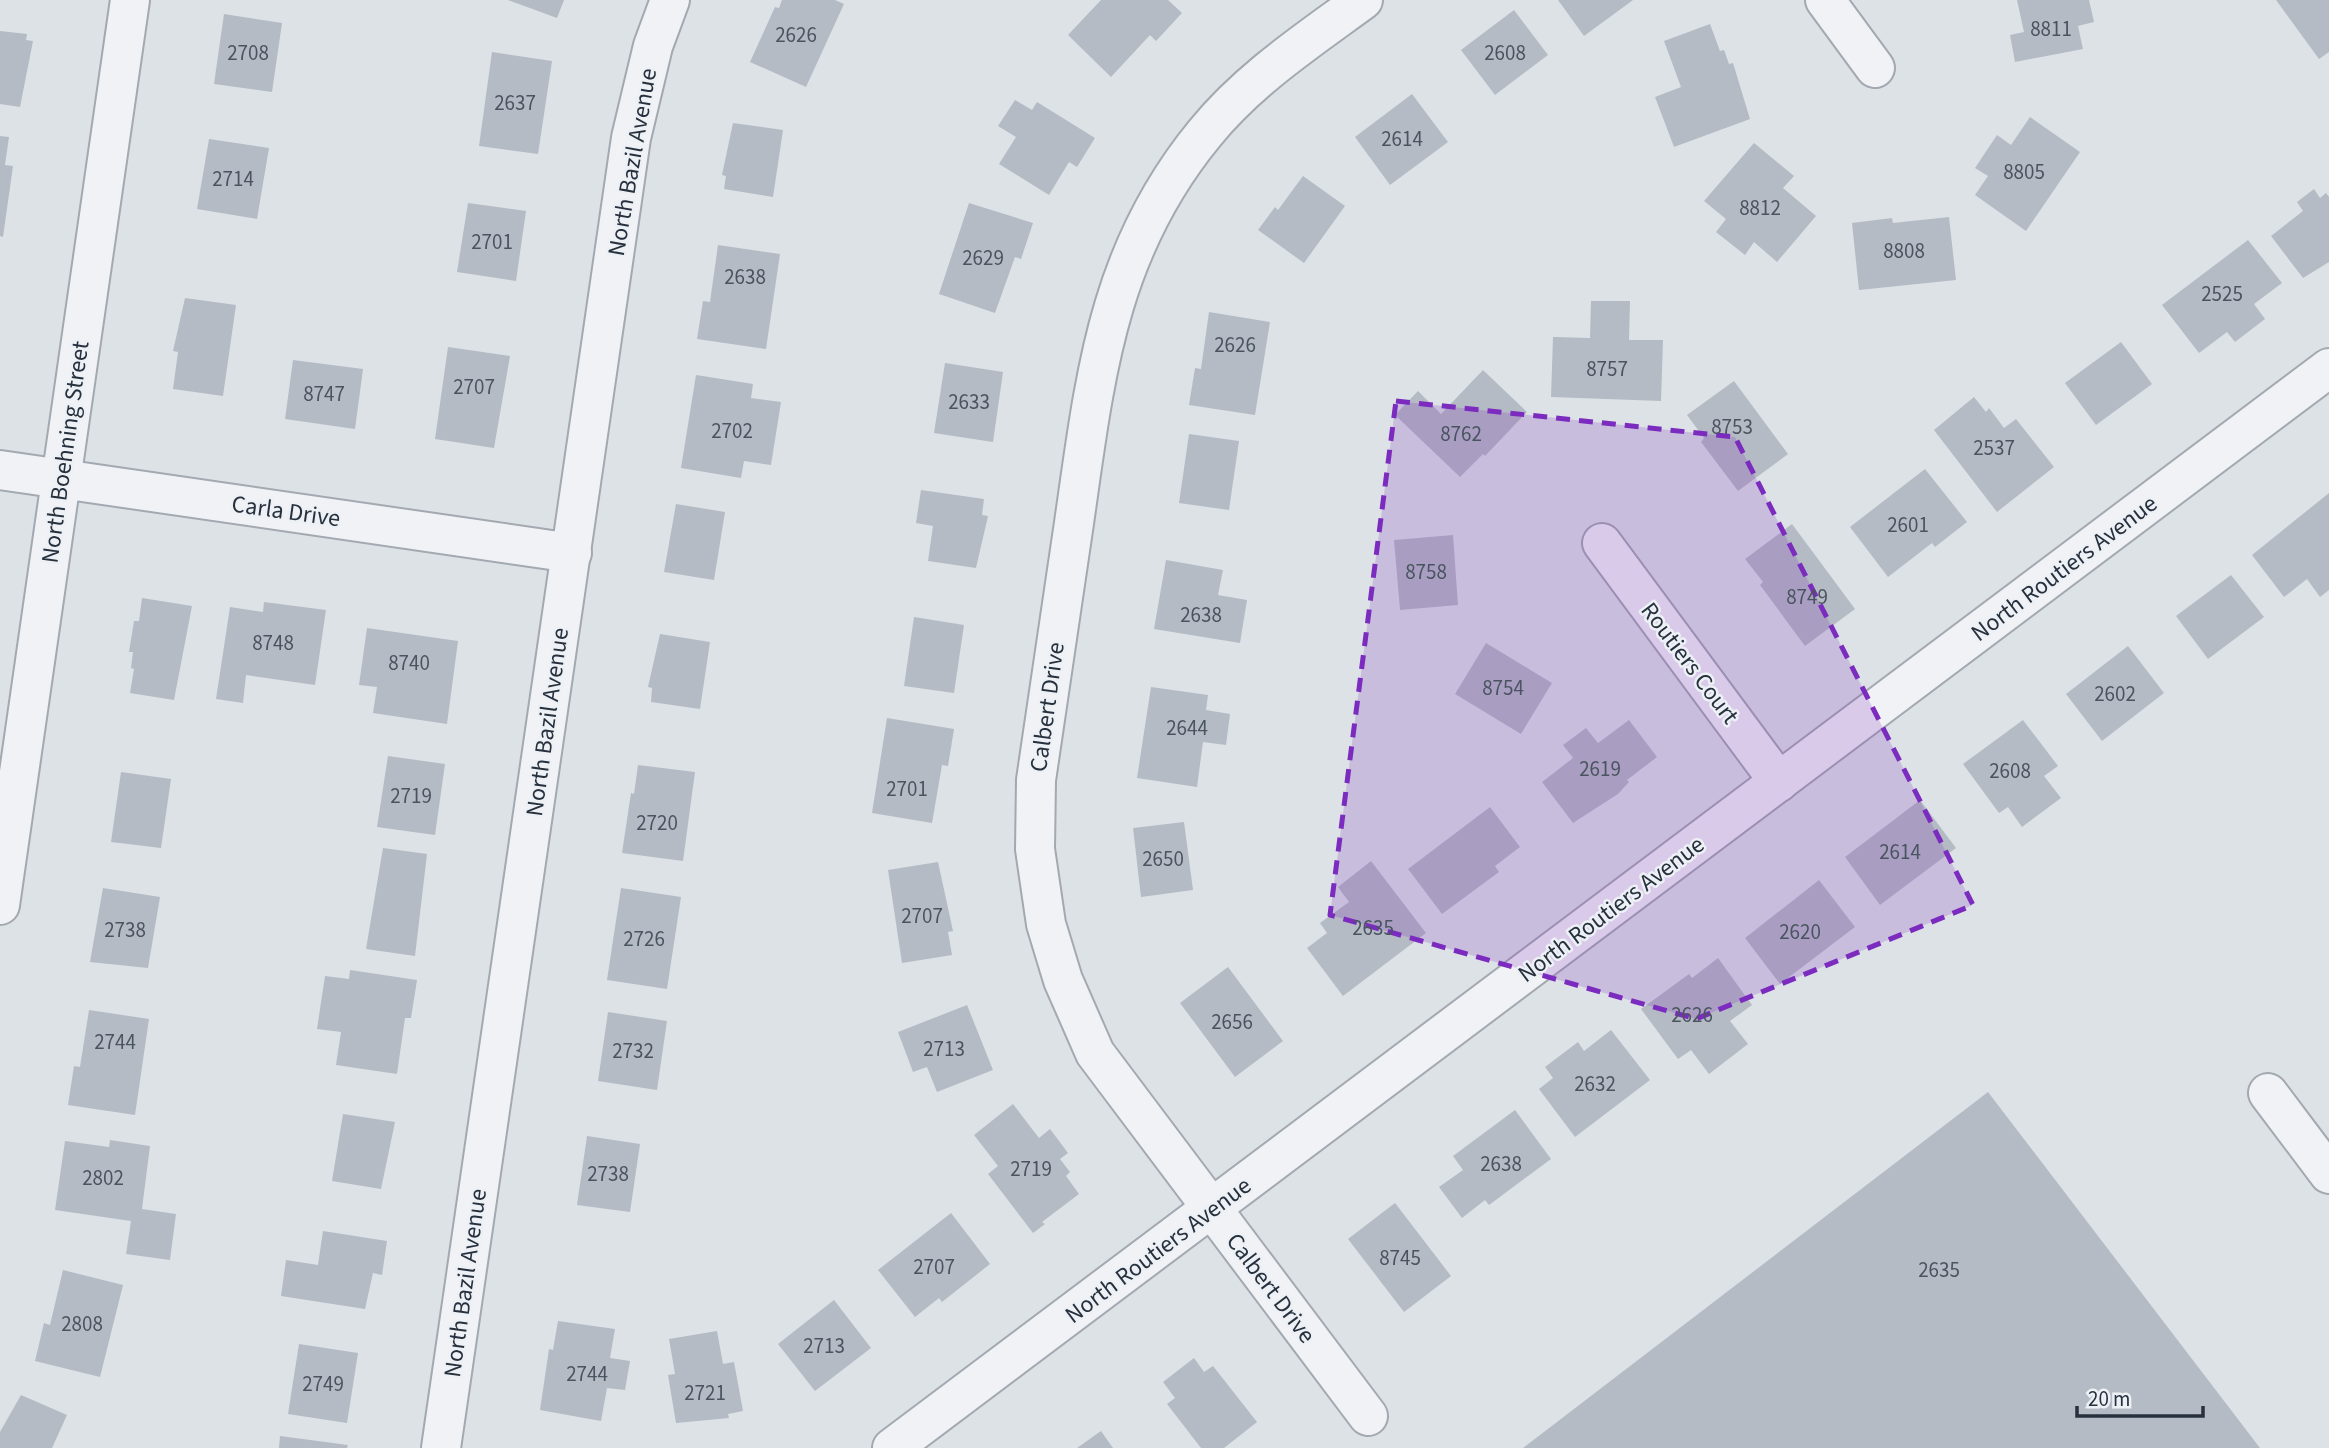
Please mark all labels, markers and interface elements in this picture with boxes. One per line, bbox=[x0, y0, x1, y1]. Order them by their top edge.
house number: 8811 bbox=[2030, 14, 2072, 44]
house number: 2626 bbox=[775, 20, 817, 50]
house number: 2708 bbox=[227, 38, 269, 68]
house number: 2608 bbox=[1484, 38, 1526, 68]
street label: North Bazil Avenue bbox=[599, 65, 666, 259]
house number: 2637 bbox=[494, 88, 536, 118]
house number: 2614 bbox=[1381, 124, 1423, 154]
house number: 8805 bbox=[2003, 157, 2045, 187]
house number: 2714 bbox=[212, 164, 254, 194]
house number: 8812 bbox=[1739, 193, 1781, 223]
house number: 2701 bbox=[471, 227, 513, 257]
house number: 8808 bbox=[1883, 236, 1925, 266]
house number: 2629 bbox=[962, 243, 1004, 273]
house number: 2638 bbox=[724, 262, 766, 292]
house number: 2525 bbox=[2201, 279, 2243, 309]
house number: 2626 bbox=[1214, 330, 1256, 360]
street label: North Boehning Street bbox=[33, 339, 98, 565]
house number: 8757 bbox=[1586, 354, 1628, 384]
house number: 2707 bbox=[453, 372, 495, 402]
house number: 8747 bbox=[303, 379, 345, 409]
house number: 2633 bbox=[948, 387, 990, 417]
house number: 8753 bbox=[1711, 412, 1753, 442]
house number: 2702 bbox=[711, 416, 753, 446]
house number: 8762 bbox=[1440, 419, 1482, 449]
house number: 2537 bbox=[1973, 433, 2015, 463]
street label: Carla Drive bbox=[229, 487, 342, 536]
street label: North Routiers Avenue bbox=[1964, 487, 2165, 650]
house number: 2601 bbox=[1887, 510, 1929, 540]
house number: 8758 bbox=[1405, 557, 1447, 587]
house number: 8749 bbox=[1786, 582, 1828, 612]
street label: Routiers Court bbox=[1632, 595, 1747, 732]
house number: 2638 bbox=[1180, 600, 1222, 630]
street label: North Bazil Avenue bbox=[517, 626, 578, 819]
house number: 8748 bbox=[252, 628, 294, 658]
street label: Calbert Drive bbox=[1021, 640, 1074, 774]
house number: 8740 bbox=[388, 648, 430, 678]
house number: 8754 bbox=[1482, 673, 1524, 703]
house number: 2602 bbox=[2094, 679, 2136, 709]
house number: 2644 bbox=[1166, 713, 1208, 743]
house number: 2619 bbox=[1579, 754, 1621, 784]
house number: 2608 bbox=[1989, 756, 2031, 786]
house number: 2701 bbox=[886, 774, 928, 804]
house number: 2719 bbox=[390, 781, 432, 811]
house number: 2720 bbox=[636, 808, 678, 838]
street label: North Routiers Avenue bbox=[1511, 828, 1712, 991]
house number: 2614 bbox=[1879, 837, 1921, 867]
house number: 2650 bbox=[1142, 844, 1184, 874]
house number: 2707 bbox=[901, 901, 943, 931]
house number: 2635 bbox=[1352, 913, 1394, 943]
house number: 2738 bbox=[104, 915, 146, 945]
house number: 2620 bbox=[1779, 917, 1821, 947]
house number: 2726 bbox=[623, 924, 665, 954]
house number: 2626 bbox=[1671, 1000, 1713, 1030]
house number: 2656 bbox=[1211, 1007, 1253, 1037]
house number: 2744 bbox=[94, 1027, 136, 1057]
house number: 2713 bbox=[923, 1034, 965, 1064]
house number: 2732 bbox=[612, 1036, 654, 1066]
house number: 2632 bbox=[1574, 1069, 1616, 1099]
house number: 2638 bbox=[1480, 1149, 1522, 1179]
house number: 2719 bbox=[1010, 1154, 1052, 1184]
house number: 2738 bbox=[587, 1159, 629, 1189]
house number: 2802 bbox=[82, 1163, 124, 1193]
street label: North Routiers Avenue bbox=[1058, 1169, 1259, 1332]
street label: North Bazil Avenue bbox=[435, 1187, 496, 1380]
street label: Calbert Drive bbox=[1217, 1226, 1324, 1351]
house number: 8745 bbox=[1379, 1243, 1421, 1273]
house number: 2707 bbox=[913, 1252, 955, 1282]
house number: 2635 bbox=[1918, 1255, 1960, 1285]
house number: 2808 bbox=[61, 1309, 103, 1339]
house number: 2713 bbox=[803, 1331, 845, 1361]
house number: 2744 bbox=[566, 1359, 608, 1389]
house number: 2749 bbox=[302, 1369, 344, 1399]
scale bar bbox=[2077, 1374, 2203, 1418]
house number: 2721 bbox=[684, 1378, 726, 1408]
text: 20 m bbox=[2088, 1384, 2130, 1414]

